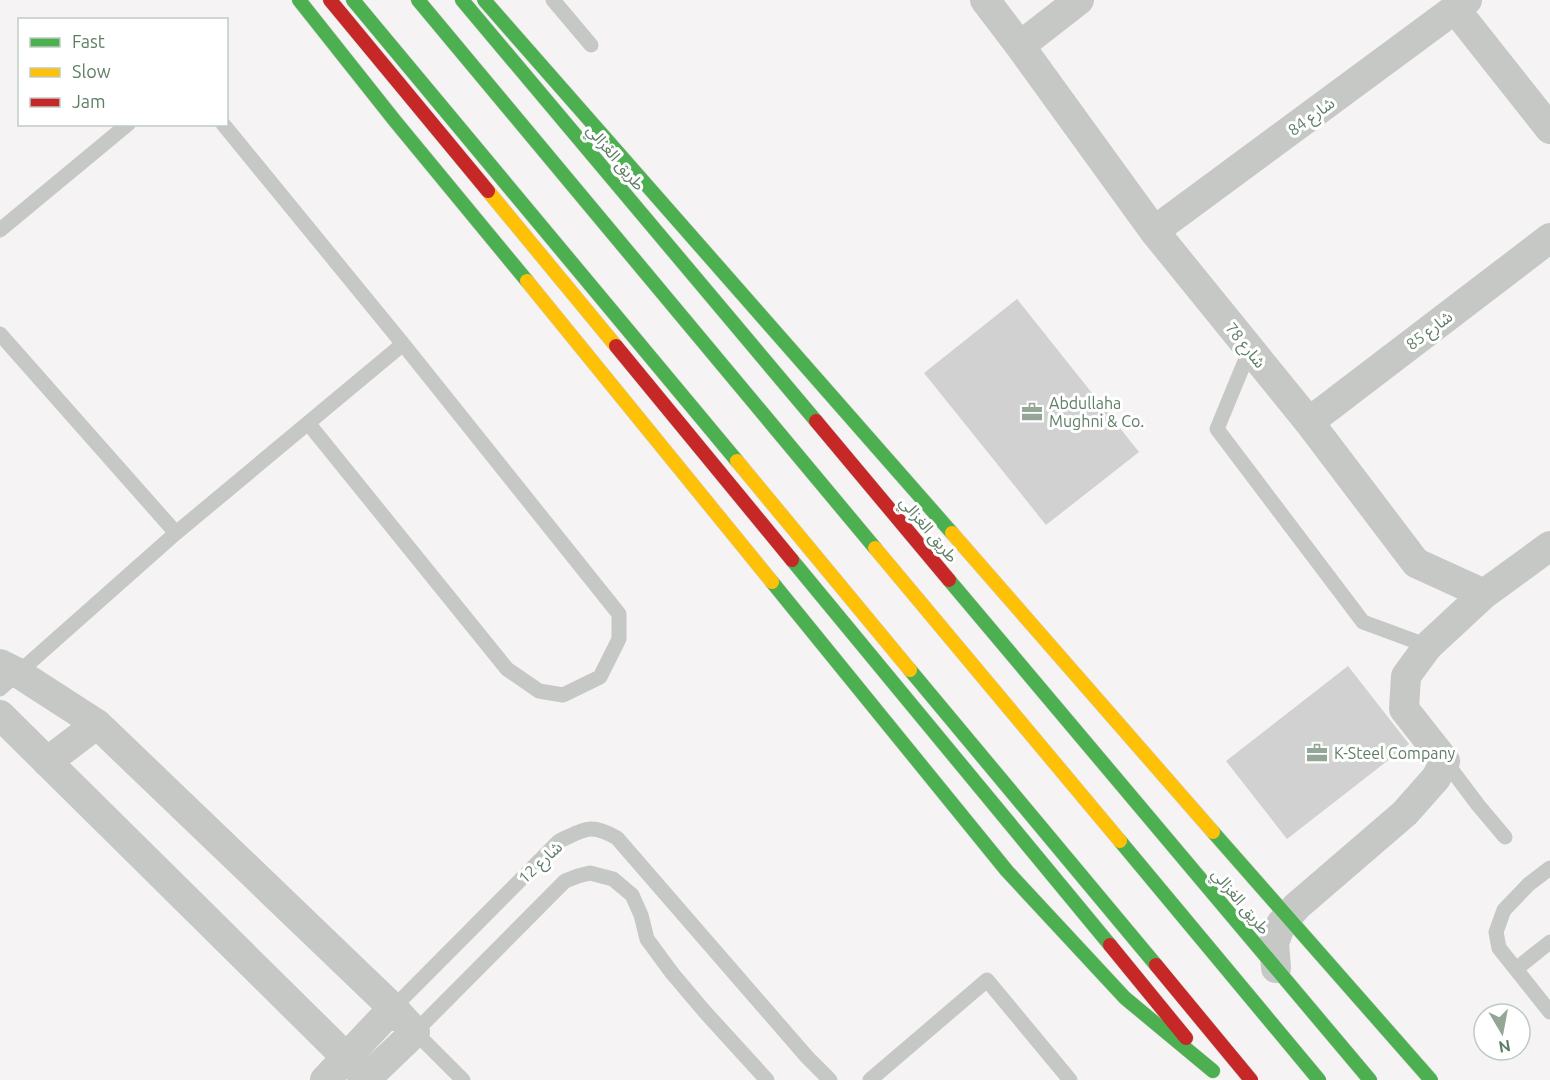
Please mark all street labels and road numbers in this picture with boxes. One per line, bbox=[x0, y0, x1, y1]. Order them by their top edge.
street label: شارع 84 bbox=[1284, 93, 1340, 142]
street label: طريق الغزالي bbox=[581, 121, 649, 196]
street label: شارع 85 bbox=[1402, 307, 1458, 356]
street label: شارع 78 bbox=[1219, 319, 1270, 374]
street label: طريق الغزالي bbox=[894, 493, 962, 568]
street label: شارع 12 bbox=[515, 837, 568, 890]
street label: طريق الغزالي bbox=[1206, 865, 1274, 940]

